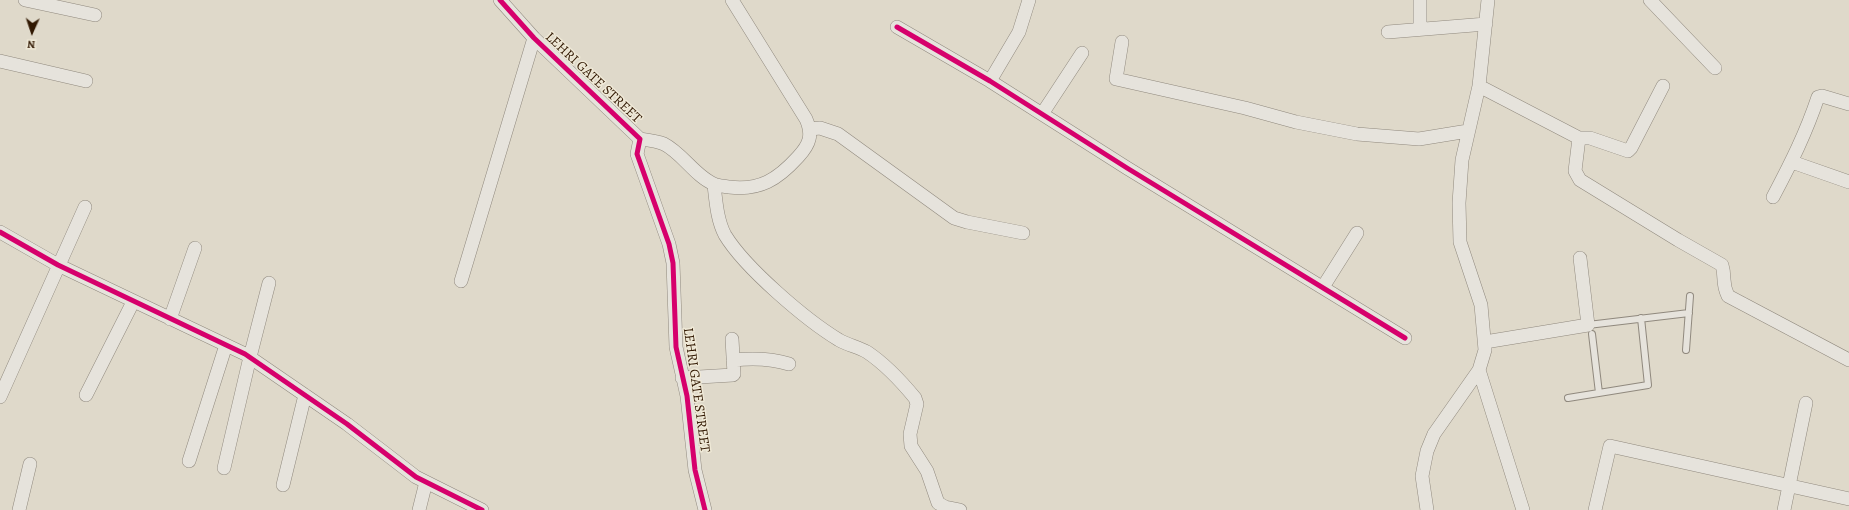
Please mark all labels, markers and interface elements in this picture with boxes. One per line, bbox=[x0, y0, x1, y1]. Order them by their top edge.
north arrow bbox=[12, 12, 52, 52]
street label: LEHRI GATE STREET bbox=[541, 29, 645, 127]
text: N bbox=[27, 37, 36, 52]
street label: LEHRI GATE STREET bbox=[679, 327, 713, 453]

